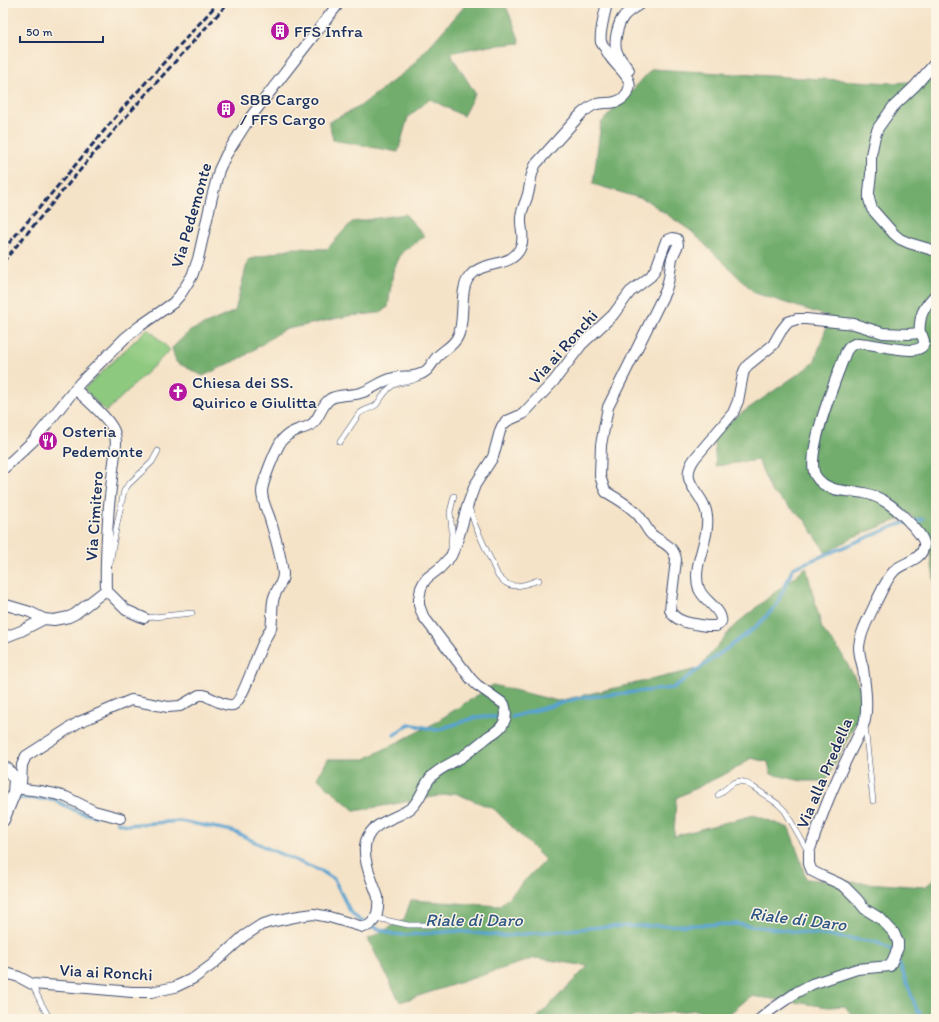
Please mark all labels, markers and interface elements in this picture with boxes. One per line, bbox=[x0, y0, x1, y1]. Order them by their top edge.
scale bar bbox=[20, 18, 103, 44]
building icon: FFS Infra bbox=[269, 20, 291, 42]
place label: FFS Infra bbox=[294, 21, 363, 41]
text: 50 m bbox=[26, 25, 52, 39]
place label: SBB Cargo / FFS Cargo bbox=[240, 89, 326, 129]
building icon: SBB Cargo / FFS Cargo bbox=[215, 98, 237, 120]
street label: Via Pedemonte bbox=[166, 160, 216, 270]
street label: Via ai Ronchi bbox=[524, 306, 602, 388]
place label: Chiesa dei SS. Quirico e Giulitta bbox=[192, 372, 317, 412]
church icon: Chiesa dei SS. Quirico e Giulitta bbox=[167, 381, 189, 403]
place label: Osteria Pedemonte bbox=[62, 421, 143, 461]
restaurant icon: Osteria Pedemonte bbox=[37, 430, 59, 452]
street label: Via Cimitero bbox=[81, 470, 107, 562]
street label: Via alla Predella bbox=[792, 715, 856, 831]
water label: Riale di Daro bbox=[748, 902, 849, 936]
water label: Riale di Daro bbox=[425, 909, 524, 931]
street label: Via ai Ronchi bbox=[59, 960, 153, 984]

